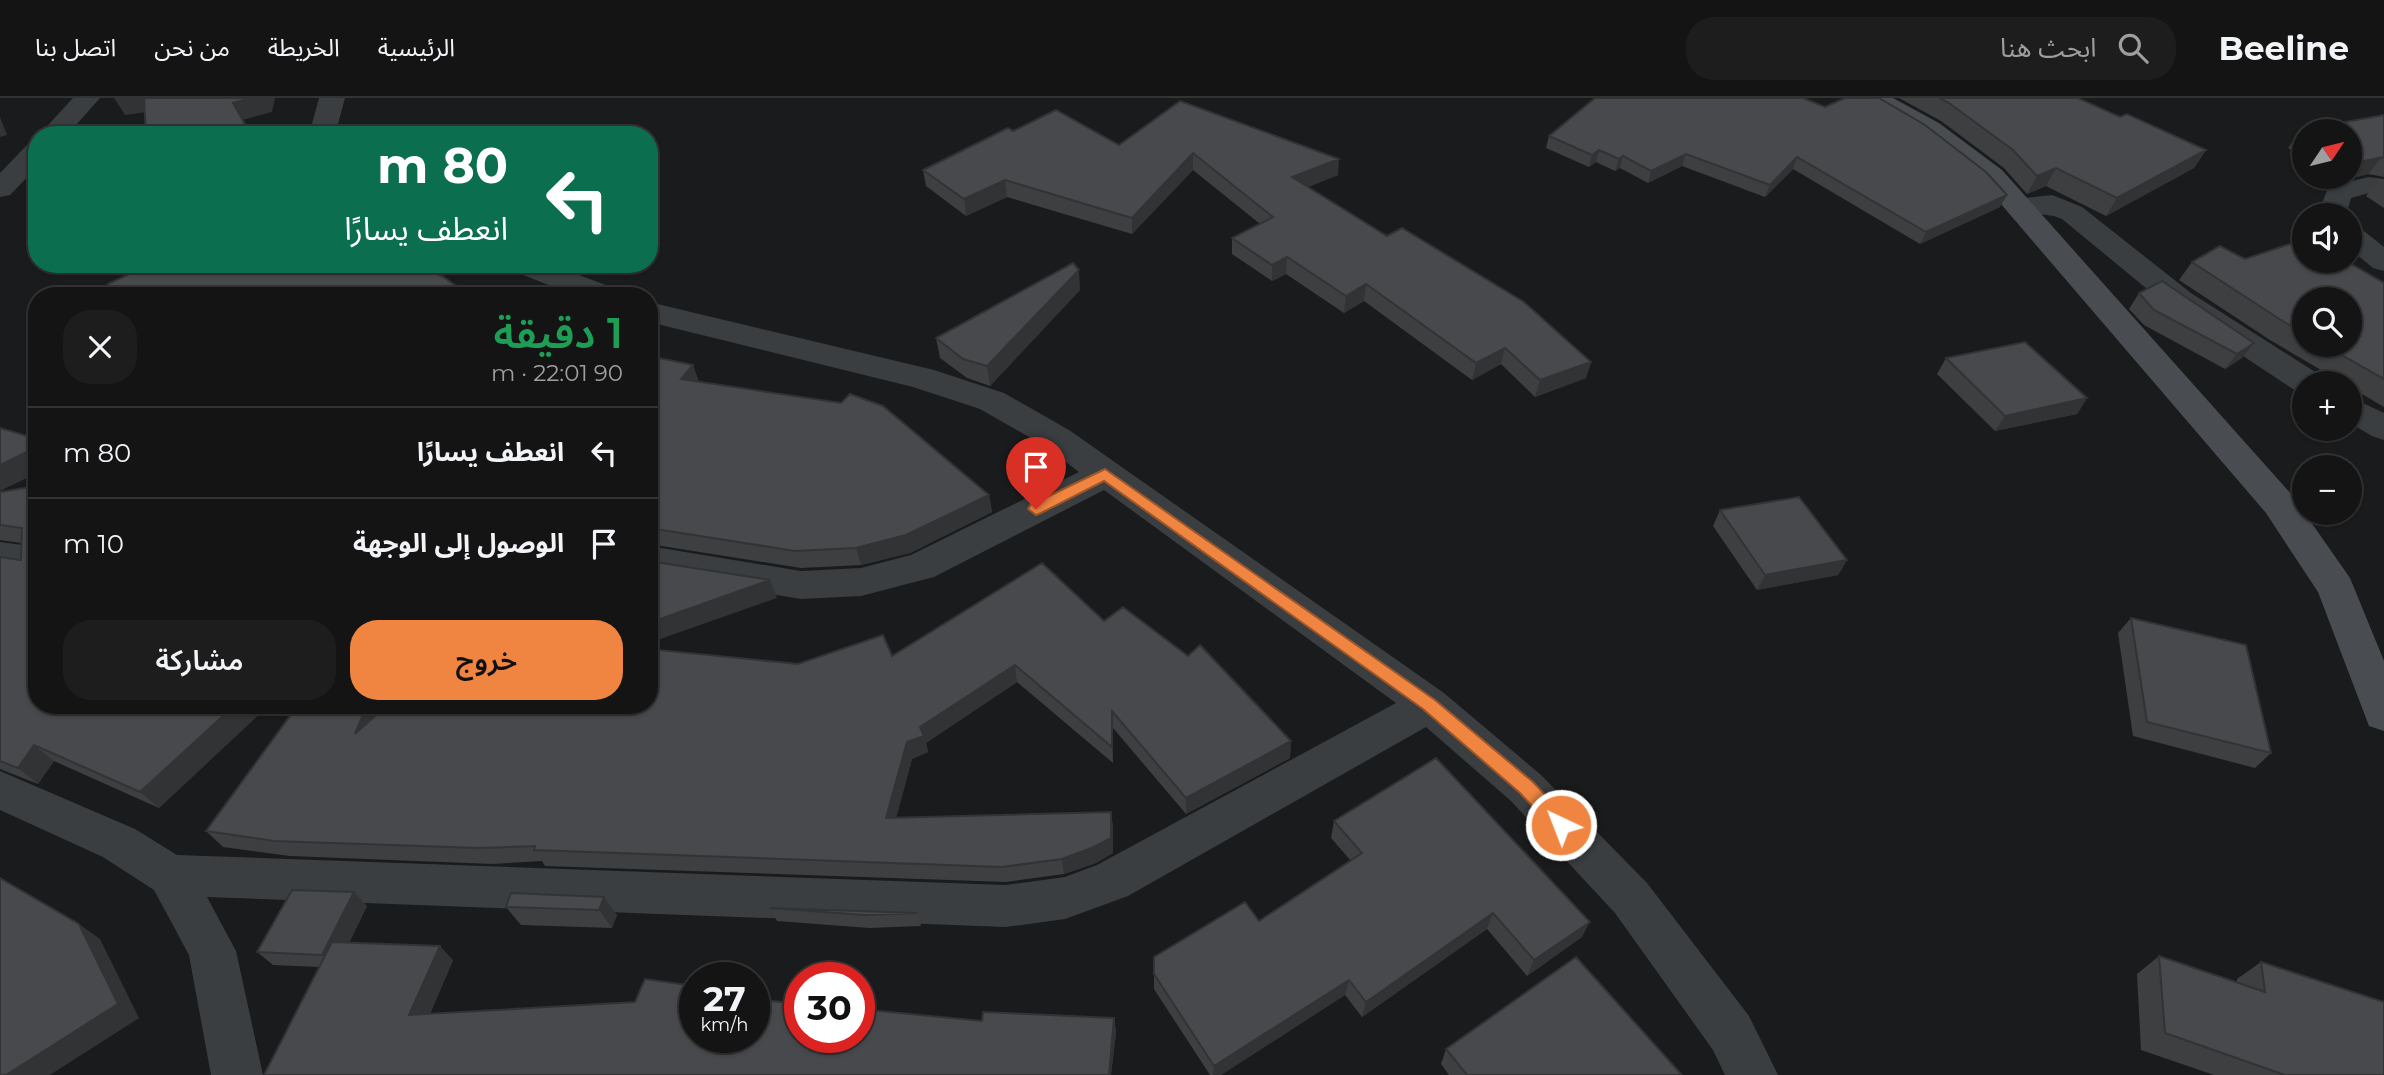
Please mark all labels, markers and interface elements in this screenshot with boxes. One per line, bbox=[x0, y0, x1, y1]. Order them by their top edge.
search box bbox=[1686, 17, 2176, 80]
text: Beeline bbox=[2218, 28, 2349, 68]
icon: search bbox=[2114, 29, 2152, 67]
text: ابحث هنا bbox=[2000, 32, 2096, 64]
text: اتصل بنا bbox=[35, 33, 116, 62]
text: من نحن bbox=[154, 33, 230, 62]
text: الخريطة bbox=[268, 33, 340, 62]
text: الرئيسية bbox=[378, 33, 455, 62]
north arrow bbox=[2292, 119, 2362, 189]
map controls bbox=[2292, 119, 2362, 525]
text: 80 m bbox=[377, 136, 508, 195]
icon: left bbox=[532, 154, 623, 245]
button: sound bbox=[2292, 203, 2362, 273]
text: انعطف يسارًا bbox=[344, 209, 508, 248]
button: search bbox=[2292, 287, 2362, 357]
text: 1 دقيقة bbox=[494, 307, 623, 359]
button: close bbox=[63, 310, 137, 384]
text: 90 m · 22:01 bbox=[491, 359, 623, 387]
button: + bbox=[2292, 371, 2362, 441]
icon: left bbox=[585, 434, 623, 472]
text: انعطف يسارًا bbox=[417, 436, 564, 468]
text: 80 m bbox=[63, 437, 131, 469]
pin bbox=[1006, 437, 1066, 509]
icon: arrive bbox=[1017, 448, 1055, 486]
button: − bbox=[2292, 455, 2362, 525]
icon: arrive bbox=[585, 525, 623, 563]
text: الوصول إلى الوجهة bbox=[353, 527, 564, 559]
text: 10 m bbox=[63, 528, 124, 560]
button: مشاركة bbox=[63, 620, 336, 700]
button: خروج bbox=[350, 620, 623, 700]
position arrow bbox=[1524, 788, 1598, 862]
speed limit sign: 30 bbox=[784, 962, 875, 1053]
text: 27 bbox=[703, 977, 746, 1020]
text: km/h bbox=[700, 1014, 749, 1036]

